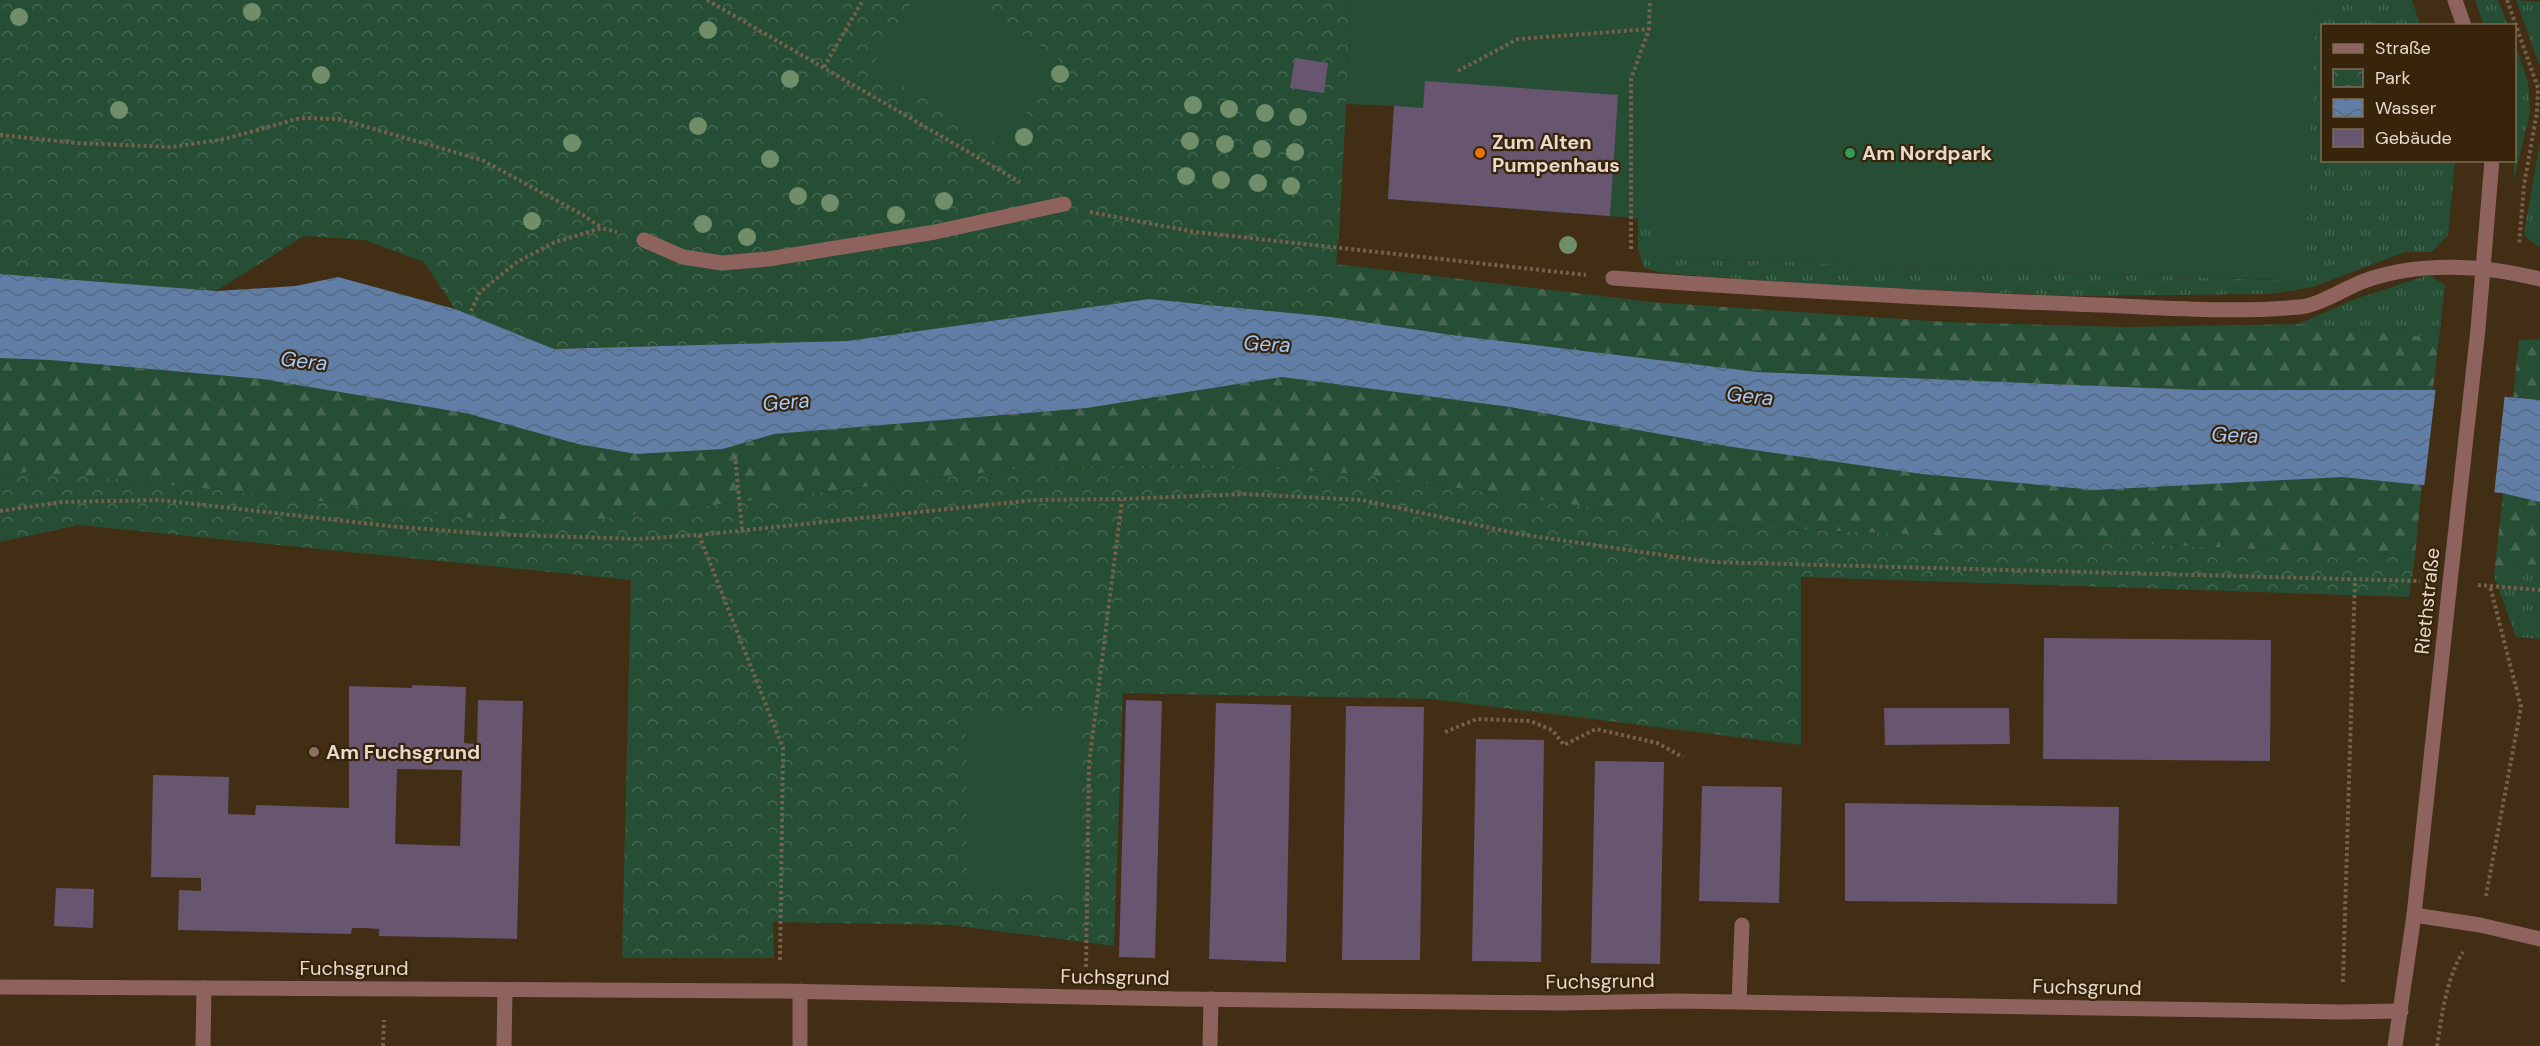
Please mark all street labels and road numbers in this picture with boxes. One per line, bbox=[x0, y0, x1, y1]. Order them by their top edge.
street label: Riethstraße bbox=[2408, 546, 2446, 656]
street label: Fuchsgrund bbox=[299, 955, 409, 981]
street label: Fuchsgrund bbox=[1060, 963, 1170, 991]
street label: Fuchsgrund bbox=[1545, 967, 1655, 995]
street label: Fuchsgrund bbox=[2032, 973, 2142, 1001]

